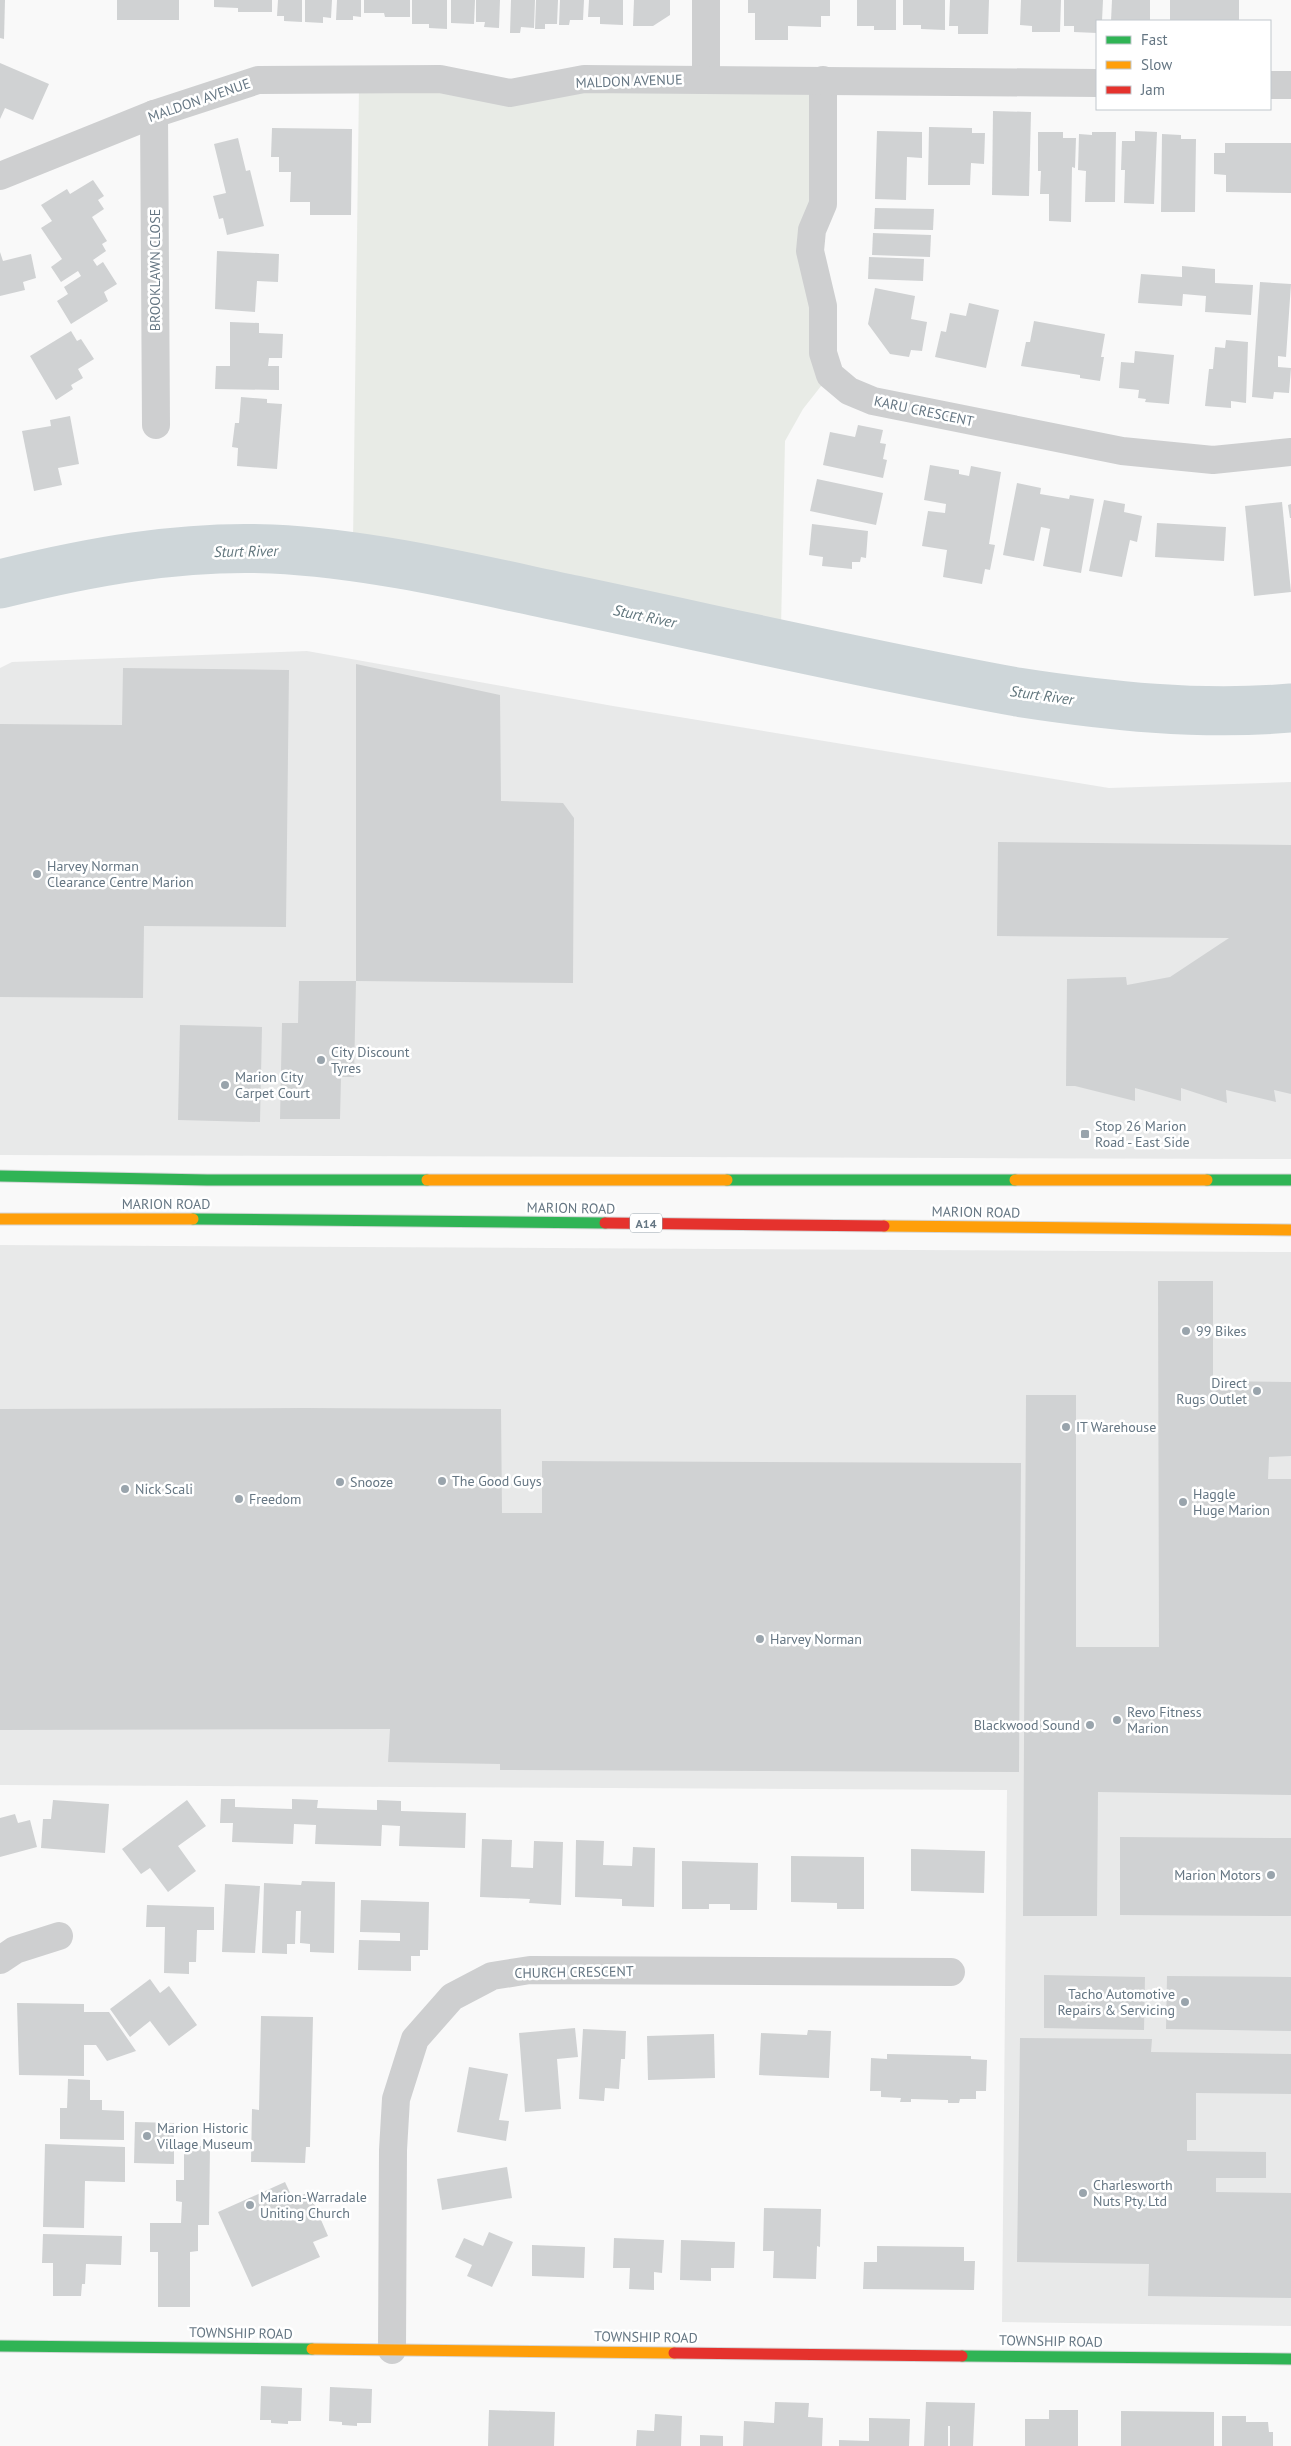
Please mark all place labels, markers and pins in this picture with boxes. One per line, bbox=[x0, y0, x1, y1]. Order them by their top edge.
place label: Harvey Norman Clearance Centre Marion bbox=[47, 857, 194, 891]
marker: Harvey Norman Clearance Centre Marion bbox=[31, 868, 43, 880]
place label: City Discount Tyres bbox=[331, 1043, 410, 1077]
marker: City Discount Tyres bbox=[315, 1054, 327, 1066]
place label: Marion City Carpet Court bbox=[235, 1068, 310, 1102]
marker: Marion City Carpet Court bbox=[219, 1079, 231, 1091]
place label: Stop 26 Marion Road - East Side bbox=[1095, 1117, 1190, 1151]
marker: Stop 26 Marion Road - East Side bbox=[1079, 1128, 1091, 1140]
place label: 99 Bikes bbox=[1196, 1322, 1247, 1340]
marker: 99 Bikes bbox=[1180, 1325, 1192, 1337]
place label: Direct Rugs Outlet bbox=[1176, 1374, 1247, 1408]
marker: Direct Rugs Outlet bbox=[1251, 1385, 1263, 1397]
place label: IT Warehouse bbox=[1076, 1418, 1156, 1436]
marker: IT Warehouse bbox=[1060, 1421, 1072, 1433]
place label: The Good Guys bbox=[452, 1472, 542, 1490]
place label: Snooze bbox=[350, 1473, 393, 1491]
marker: The Good Guys bbox=[436, 1475, 448, 1487]
marker: Snooze bbox=[334, 1476, 346, 1488]
place label: Nick Scali bbox=[135, 1480, 193, 1498]
marker: Nick Scali bbox=[119, 1483, 131, 1495]
place label: Haggle Huge Marion bbox=[1193, 1485, 1270, 1519]
place label: Freedom bbox=[249, 1490, 301, 1508]
marker: Freedom bbox=[233, 1493, 245, 1505]
marker: Haggle Huge Marion bbox=[1177, 1496, 1189, 1508]
place label: Harvey Norman bbox=[770, 1630, 862, 1648]
marker: Harvey Norman bbox=[754, 1633, 766, 1645]
place label: Revo Fitness Marion bbox=[1127, 1703, 1202, 1737]
marker: Revo Fitness Marion bbox=[1111, 1714, 1123, 1726]
place label: Blackwood Sound bbox=[974, 1716, 1080, 1734]
marker: Blackwood Sound bbox=[1084, 1719, 1096, 1731]
place label: Marion Motors bbox=[1174, 1866, 1261, 1884]
marker: Marion Motors bbox=[1265, 1869, 1277, 1881]
place label: Tacho Automotive Repairs & Servicing bbox=[1057, 1985, 1175, 2019]
marker: Tacho Automotive Repairs & Servicing bbox=[1179, 1996, 1191, 2008]
place label: Marion Historic Village Museum bbox=[156, 2119, 253, 2153]
marker: Marion Historic Village Museum bbox=[141, 2130, 153, 2142]
place label: Charlesworth Nuts Pty. Ltd bbox=[1093, 2176, 1173, 2210]
marker: Charlesworth Nuts Pty. Ltd bbox=[1077, 2187, 1089, 2199]
place label: Marion-Warradale Uniting Church bbox=[260, 2188, 367, 2222]
marker: Marion-Warradale Uniting Church bbox=[244, 2199, 256, 2211]

